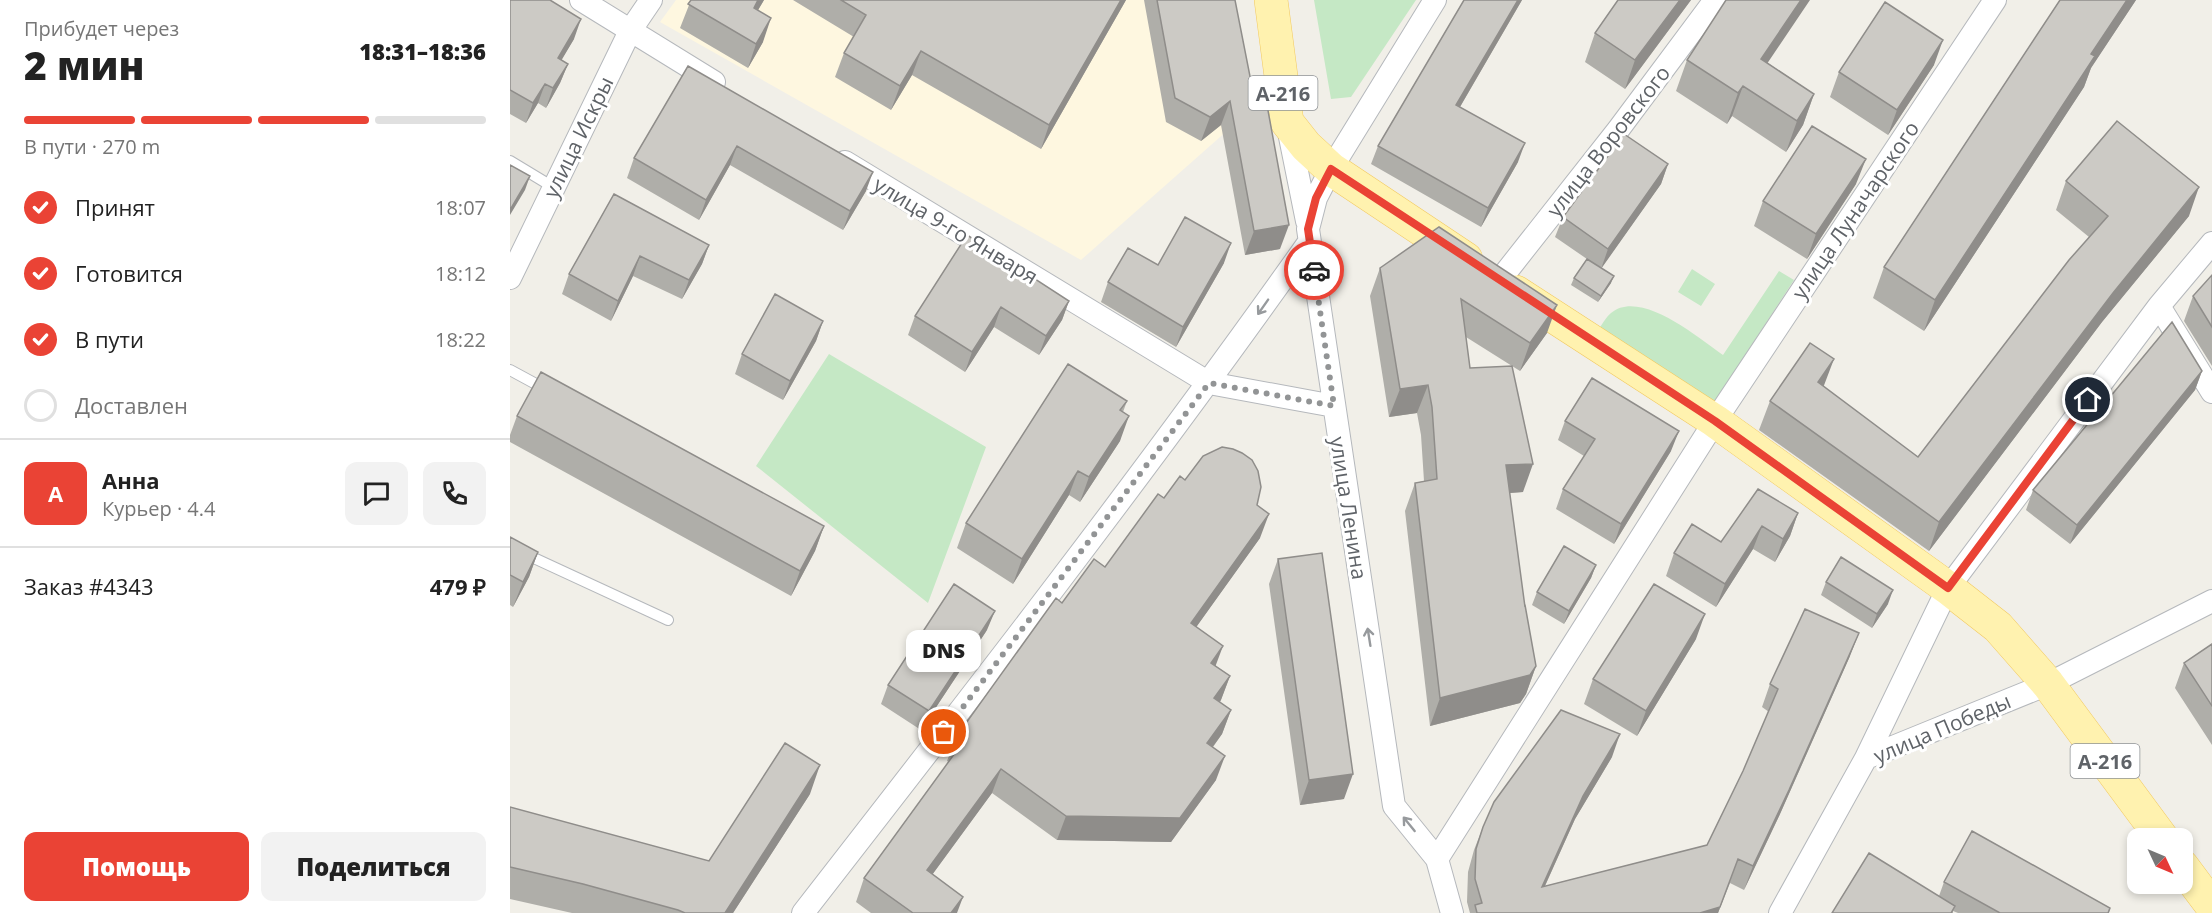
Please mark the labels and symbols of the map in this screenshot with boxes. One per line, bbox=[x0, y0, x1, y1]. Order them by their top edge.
street label: улица Воровского bbox=[1540, 59, 1676, 223]
street label: улица Искры bbox=[536, 72, 620, 202]
road number: А-216 bbox=[1248, 76, 1318, 110]
street label: улица Луначарского bbox=[1785, 116, 1925, 304]
street label: улица 9-го Января bbox=[869, 170, 1043, 290]
courier bbox=[1284, 240, 1344, 300]
one-way arrow bbox=[1257, 298, 1269, 314]
pin bbox=[2062, 374, 2113, 425]
street label: улица Ленина bbox=[1324, 435, 1374, 581]
one-way arrow bbox=[1363, 627, 1374, 647]
callout: DNS bbox=[906, 630, 982, 672]
street label: улица Победы bbox=[1869, 686, 2015, 770]
pin bbox=[918, 706, 969, 757]
road number: А-216 bbox=[2070, 744, 2140, 778]
one-way arrow bbox=[1403, 817, 1416, 833]
north arrow bbox=[2127, 828, 2193, 894]

